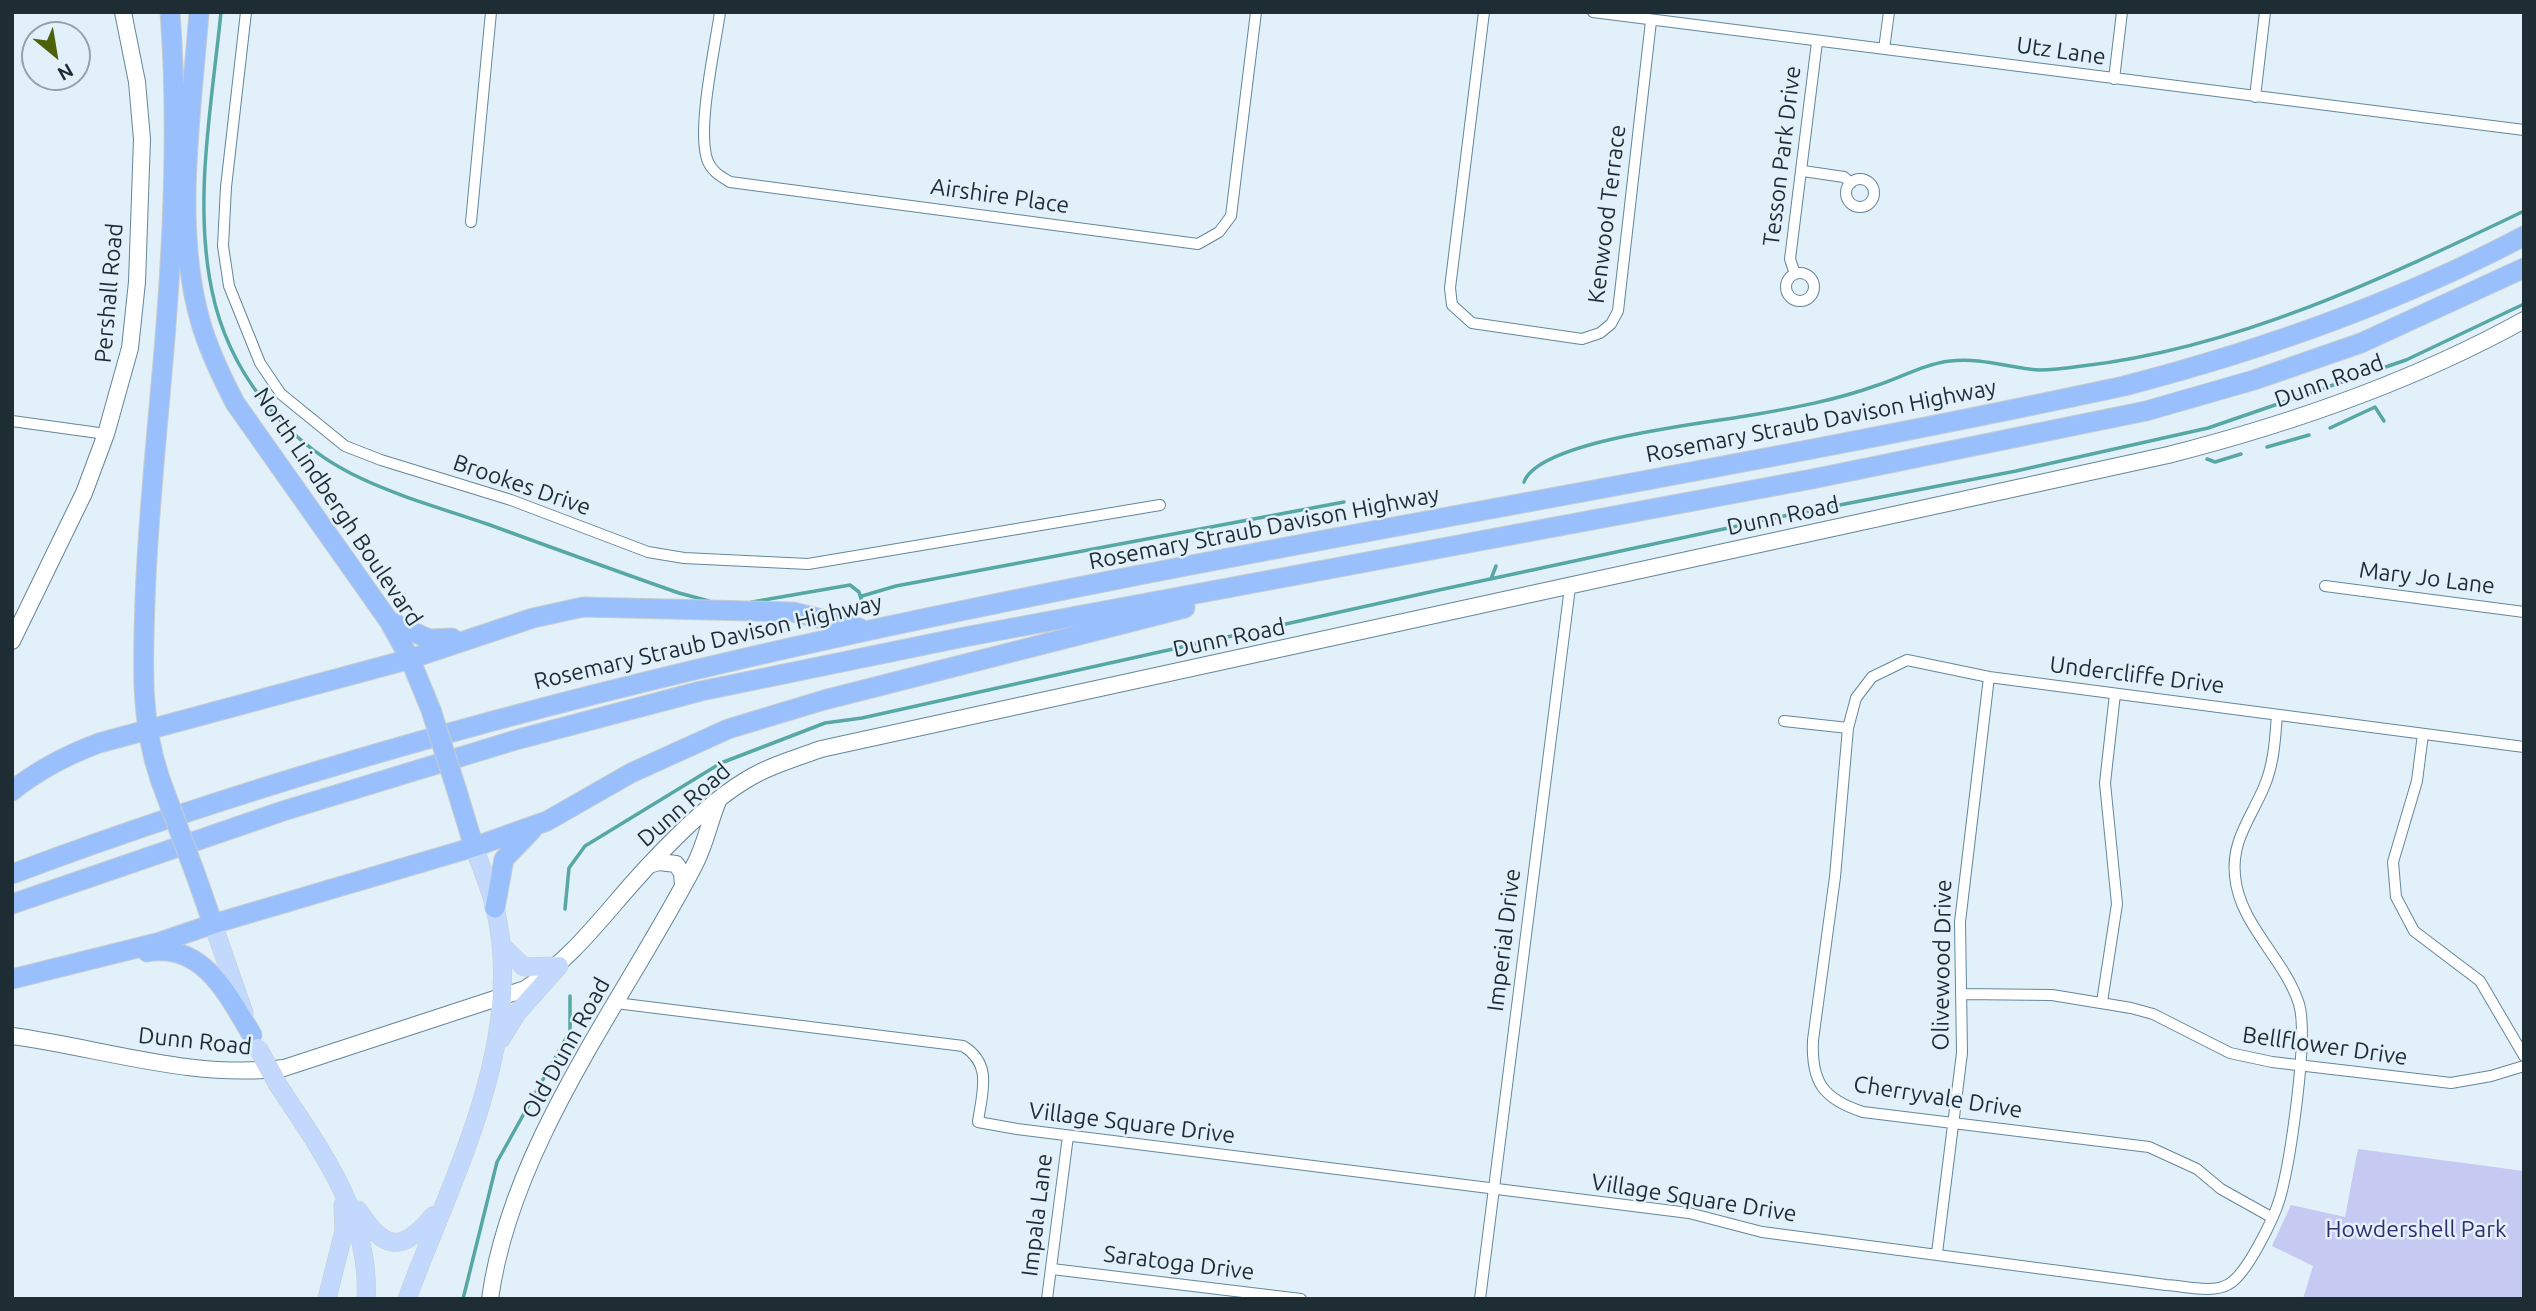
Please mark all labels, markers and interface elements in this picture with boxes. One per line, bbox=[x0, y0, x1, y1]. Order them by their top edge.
north arrow bbox=[21, 21, 91, 91]
street label: Utz Lane bbox=[2015, 31, 2107, 71]
text: N bbox=[54, 59, 77, 86]
street label: Tesson Park Drive bbox=[1757, 64, 1807, 248]
street label: Kenwood Terrace bbox=[1582, 123, 1632, 305]
street label: Airshire Place bbox=[929, 173, 1071, 219]
street label: Pershall Road bbox=[89, 222, 129, 364]
street label: Dunn Road bbox=[2271, 349, 2387, 413]
street label: Rosemary Straub Davison Highway bbox=[1643, 373, 1999, 469]
street label: North Lindbergh Boulevard bbox=[248, 383, 428, 631]
street label: Brookes Drive bbox=[450, 449, 594, 521]
street label: Rosemary Straub Davison Highway bbox=[1086, 480, 1442, 576]
street label: Dunn Road bbox=[1724, 491, 1842, 541]
street label: Mary Jo Lane bbox=[2357, 556, 2497, 600]
street label: Rosemary Straub Davison Highway bbox=[531, 588, 885, 696]
street label: Dunn Road bbox=[1170, 613, 1288, 663]
street label: Undercliffe Drive bbox=[2048, 651, 2226, 699]
street label: Dunn Road bbox=[632, 757, 736, 853]
street label: Imperial Drive bbox=[1482, 867, 1526, 1013]
street label: Olivewood Drive bbox=[1927, 879, 1957, 1051]
street label: Old Dunn Road bbox=[516, 973, 616, 1123]
street label: Dunn Road bbox=[137, 1021, 253, 1061]
street label: Bellflower Drive bbox=[2241, 1021, 2409, 1071]
street label: Cherryvale Drive bbox=[1852, 1070, 2024, 1124]
street label: Village Square Drive bbox=[1027, 1097, 1237, 1149]
street label: Impala Lane bbox=[1016, 1152, 1058, 1278]
street label: Village Square Drive bbox=[1589, 1168, 1799, 1228]
park label: Howdershell Park bbox=[2326, 1215, 2506, 1243]
street label: Saratoga Drive bbox=[1102, 1240, 1256, 1286]

